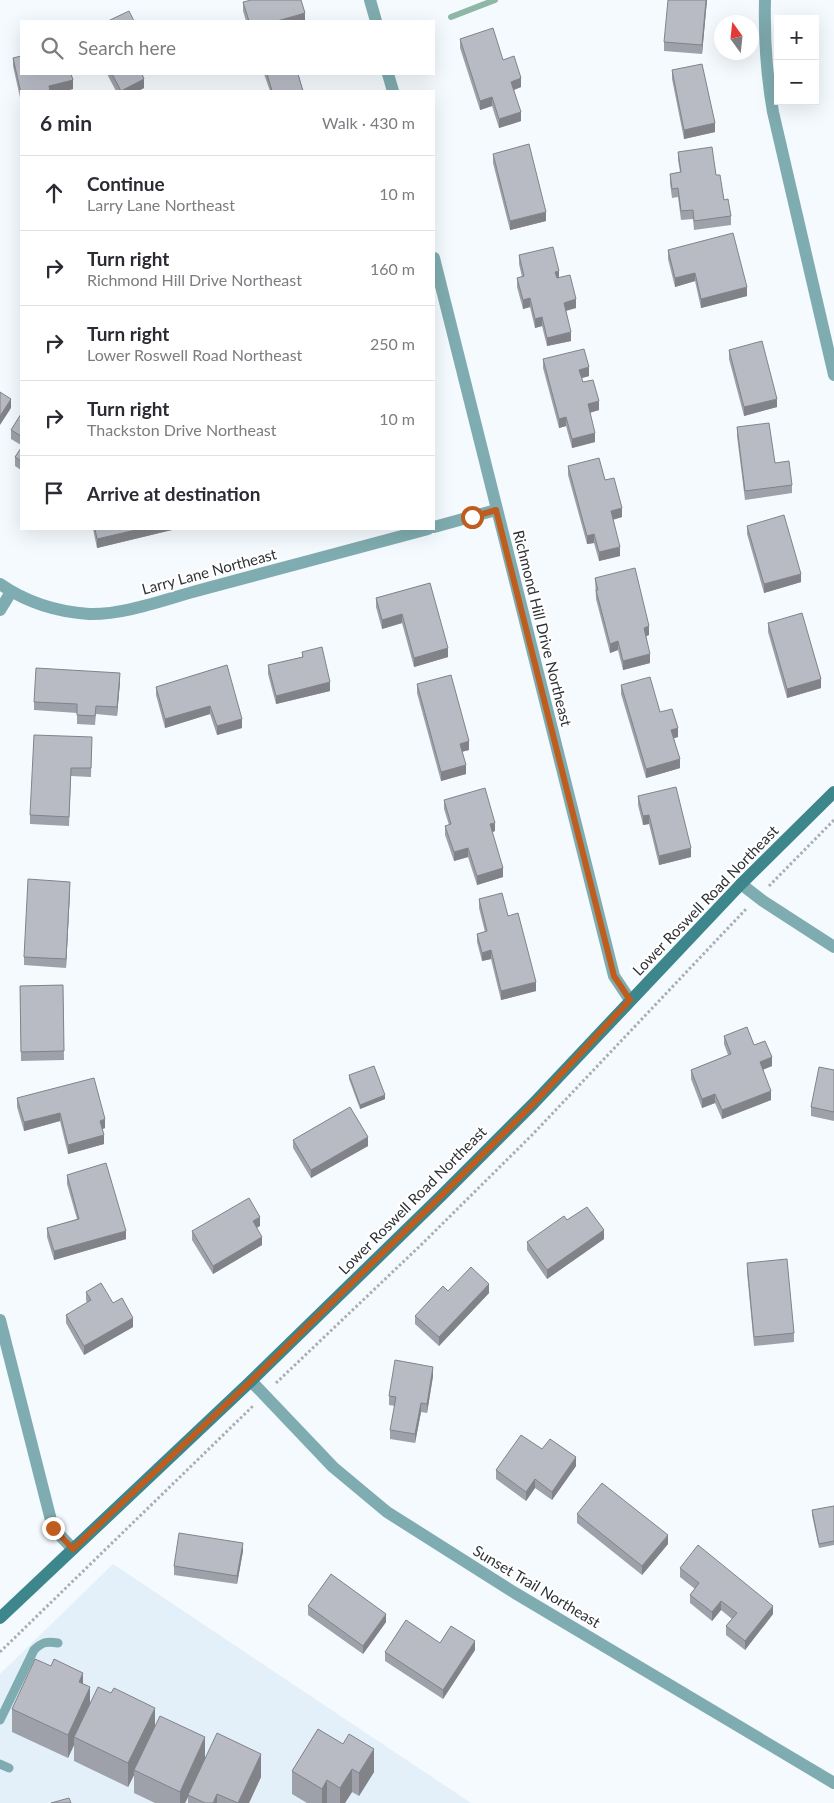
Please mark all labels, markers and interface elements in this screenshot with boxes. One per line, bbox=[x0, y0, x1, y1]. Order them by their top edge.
north arrow bbox=[714, 15, 759, 60]
map controls bbox=[774, 15, 819, 105]
button: + bbox=[774, 15, 819, 60]
search box bbox=[20, 20, 435, 75]
icon: search bbox=[38, 34, 66, 62]
text: Search here bbox=[78, 36, 176, 59]
button: − bbox=[774, 60, 819, 105]
text: 6 min bbox=[40, 110, 92, 135]
text: Walk · 430 m bbox=[322, 113, 415, 132]
text: Continue bbox=[87, 172, 165, 195]
icon: ahead bbox=[40, 179, 68, 207]
text: 10 m bbox=[379, 184, 415, 203]
text: Larry Lane Northeast bbox=[87, 195, 235, 214]
text: Turn right bbox=[87, 247, 169, 270]
icon: right bbox=[40, 254, 68, 282]
text: 160 m bbox=[370, 259, 415, 278]
text: Richmond Hill Drive Northeast bbox=[87, 270, 302, 289]
text: Turn right bbox=[87, 322, 169, 345]
icon: right bbox=[40, 329, 68, 357]
text: 250 m bbox=[370, 334, 415, 353]
text: Lower Roswell Road Northeast bbox=[87, 345, 302, 364]
text: Turn right bbox=[87, 397, 169, 420]
icon: right bbox=[40, 404, 68, 432]
text: 10 m bbox=[379, 409, 415, 428]
text: Thackston Drive Northeast bbox=[87, 420, 277, 439]
icon: arrive bbox=[40, 479, 68, 507]
text: Arrive at destination bbox=[87, 482, 260, 505]
route start bbox=[461, 506, 484, 529]
street label: Richmond Hill Drive Northeast bbox=[510, 528, 576, 729]
street label: Larry Lane Northeast bbox=[140, 544, 279, 598]
street label: Lower Roswell Road Northeast bbox=[628, 821, 782, 979]
street label: Lower Roswell Road Northeast bbox=[334, 1122, 490, 1278]
route end bbox=[42, 1517, 65, 1540]
street label: Sunset Trail Northeast bbox=[470, 1541, 604, 1631]

